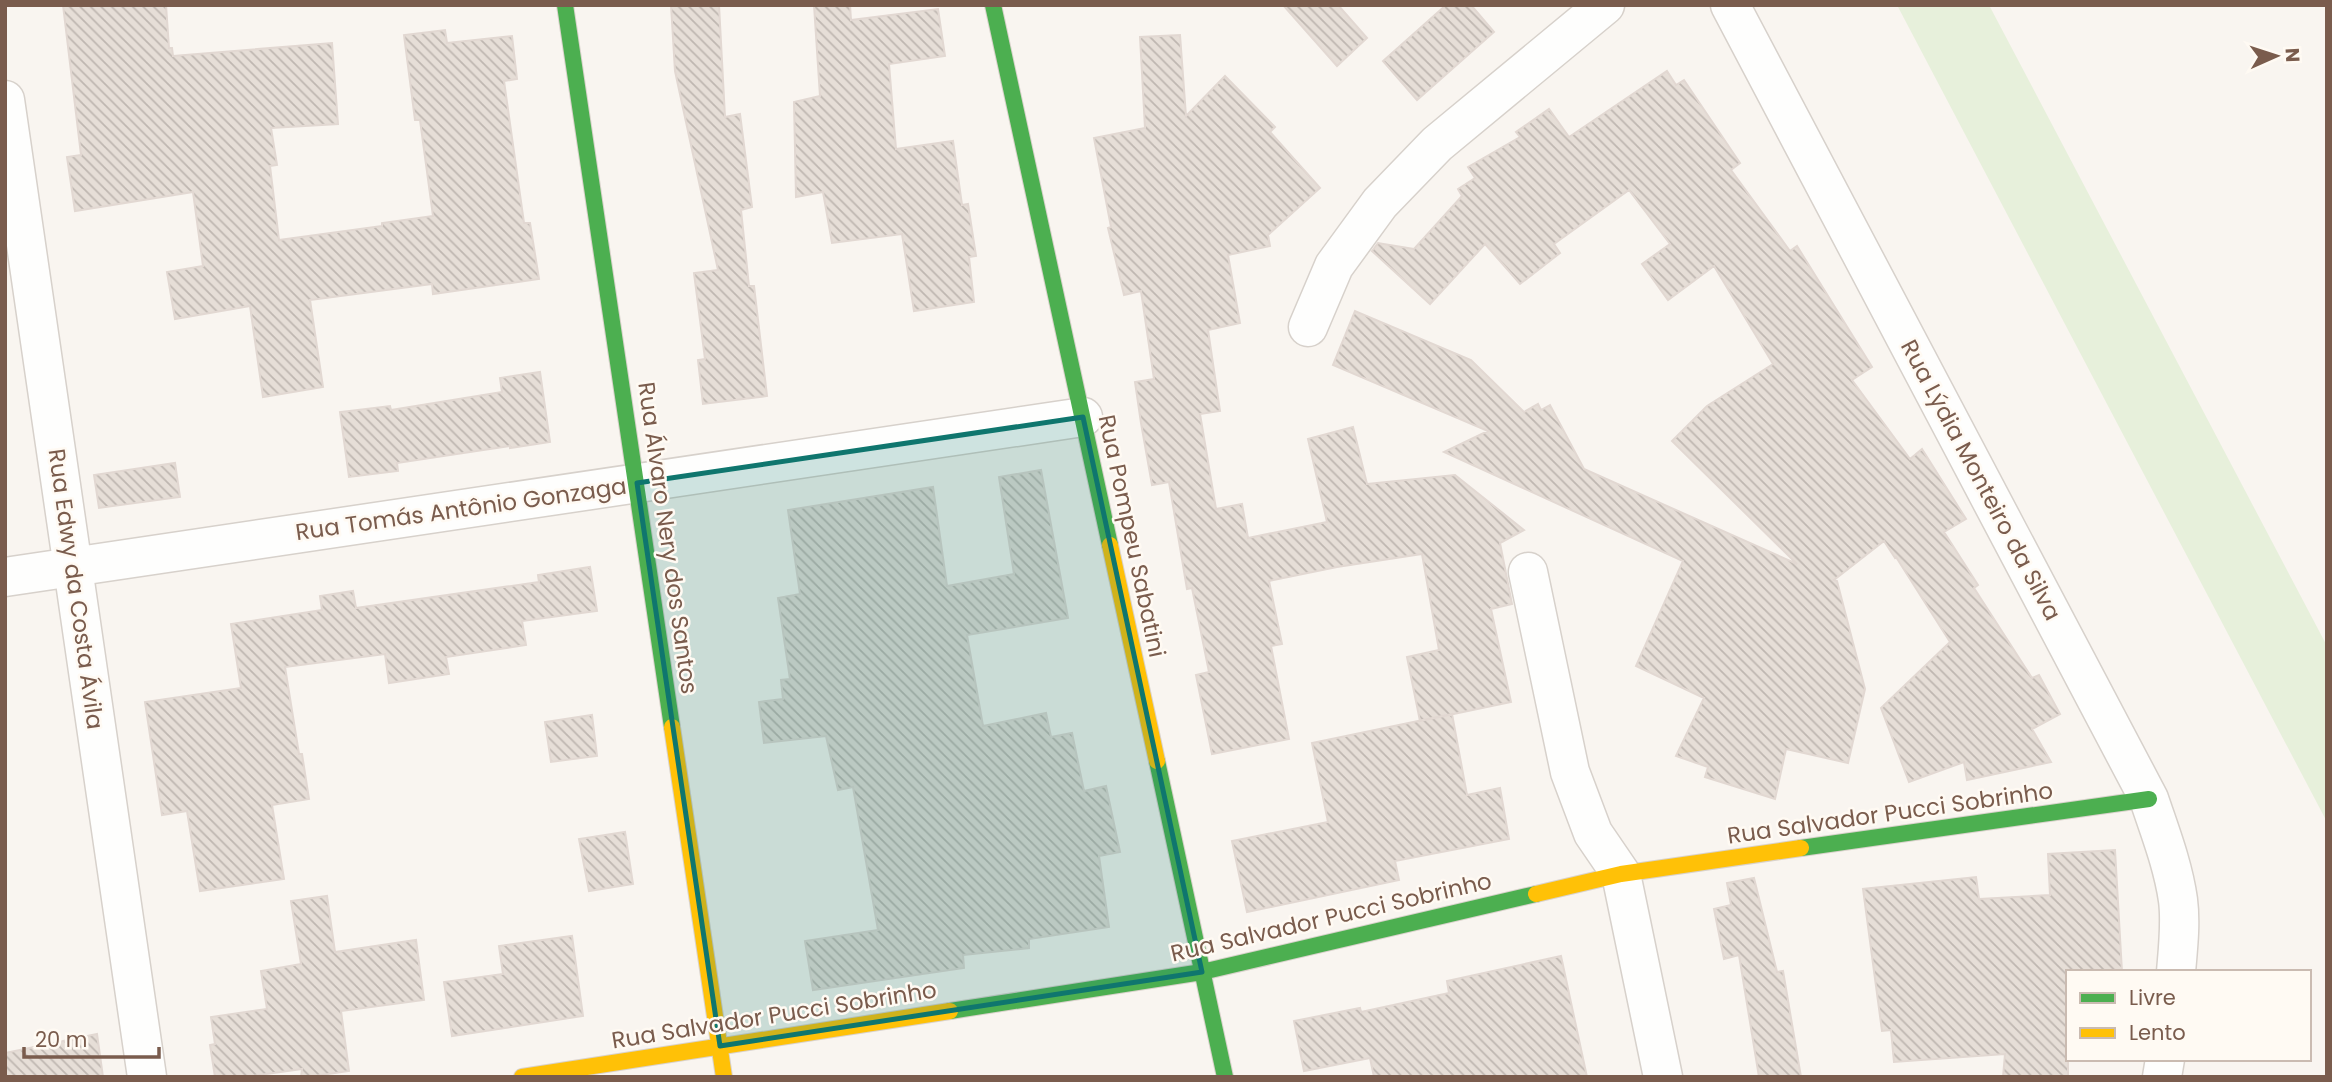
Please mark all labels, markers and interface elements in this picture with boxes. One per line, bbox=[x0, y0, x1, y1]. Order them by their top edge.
north arrow bbox=[2241, 21, 2311, 91]
text: N bbox=[2279, 47, 2306, 63]
street label: Rua Lýdia Monteiro da Silva bbox=[1893, 334, 2069, 626]
street label: Rua Álvaro Nery dos Santos bbox=[630, 380, 706, 696]
street label: Rua Pompeu Sabatini bbox=[1091, 412, 1173, 660]
street label: Rua Edwy da Costa Ávila bbox=[40, 447, 112, 731]
street label: Rua Tomás Antônio Gonzaga bbox=[293, 470, 629, 548]
street label: Rua Salvador Pucci Sobrinho bbox=[1725, 774, 2055, 852]
street label: Rua Salvador Pucci Sobrinho bbox=[1167, 864, 1495, 970]
legend bbox=[2066, 970, 2311, 1061]
street label: Rua Salvador Pucci Sobrinho bbox=[609, 974, 939, 1056]
text: Livre bbox=[2129, 983, 2176, 1012]
scale bar bbox=[24, 1016, 159, 1060]
text: Lento bbox=[2129, 1018, 2186, 1047]
text: 20 m bbox=[35, 1025, 88, 1054]

